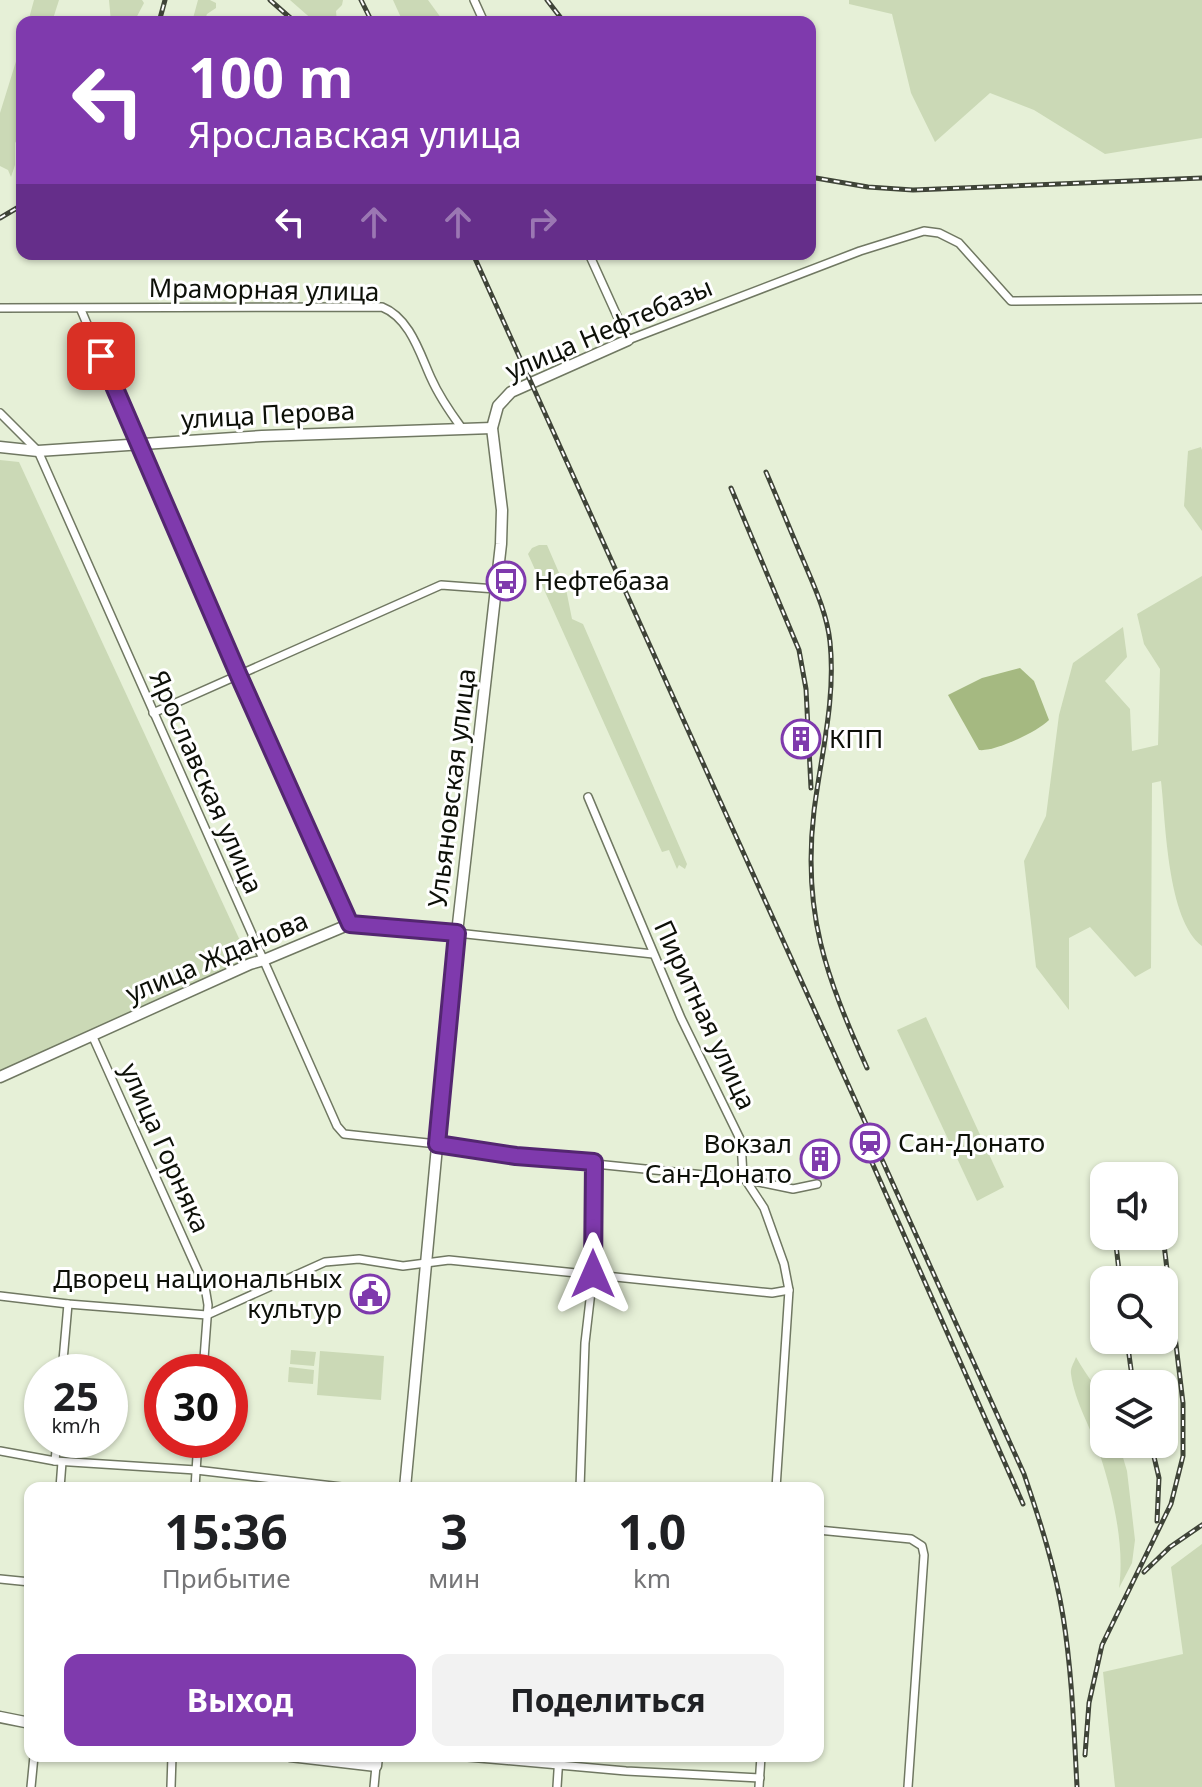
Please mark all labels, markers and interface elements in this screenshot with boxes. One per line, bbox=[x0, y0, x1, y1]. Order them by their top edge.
text: 100 m bbox=[188, 38, 353, 114]
icon: left bbox=[56, 48, 160, 152]
text: Ярославская улица bbox=[188, 110, 522, 159]
icon: left bbox=[268, 200, 312, 244]
icon: ahead bbox=[352, 200, 396, 244]
icon: ahead bbox=[436, 200, 480, 244]
icon: right bbox=[520, 200, 564, 244]
street label: улица Нефтебазы bbox=[500, 268, 718, 388]
street label: Мраморная улица bbox=[148, 269, 380, 309]
pin bbox=[67, 322, 135, 390]
icon: arrive bbox=[79, 334, 123, 378]
street label: улица Перова bbox=[180, 391, 356, 437]
bus stop icon: Нефтебаза bbox=[485, 560, 527, 602]
place label: Нефтебаза bbox=[534, 562, 670, 598]
street label: Ярославская улица bbox=[141, 664, 272, 899]
street label: Ульяновская улица bbox=[418, 666, 484, 910]
building icon: КПП bbox=[780, 718, 822, 760]
place label: КПП bbox=[829, 720, 883, 756]
street label: улица Жданова bbox=[120, 901, 313, 1011]
street label: Пиритная улица bbox=[646, 914, 766, 1115]
street label: улица Горняка bbox=[112, 1057, 219, 1238]
station icon: Сан-Донато bbox=[849, 1122, 891, 1164]
place label: Сан-Донато bbox=[898, 1124, 1045, 1160]
place label: Вокзал Сан-Донато bbox=[645, 1125, 792, 1191]
building icon: Вокзал Сан-Донато bbox=[799, 1138, 841, 1180]
map controls bbox=[1090, 1162, 1178, 1458]
button: sound bbox=[1090, 1162, 1178, 1250]
position arrow bbox=[551, 1232, 635, 1316]
place label: Дворец национальных культур bbox=[53, 1260, 343, 1326]
button: search bbox=[1090, 1266, 1178, 1354]
public building icon: Дворец национальных культур bbox=[349, 1273, 391, 1315]
speed limit sign: 30 bbox=[144, 1354, 248, 1458]
text: 25 bbox=[53, 1368, 99, 1423]
button: layers bbox=[1090, 1370, 1178, 1458]
text: km/h bbox=[51, 1412, 101, 1439]
text: 15:36 bbox=[164, 1499, 288, 1564]
text: 3 bbox=[440, 1499, 468, 1564]
text: 1.0 bbox=[618, 1499, 686, 1564]
text: Прибытие bbox=[162, 1560, 291, 1596]
text: мин bbox=[428, 1560, 480, 1596]
text: km bbox=[633, 1560, 671, 1596]
button: Выход bbox=[64, 1654, 416, 1746]
button: Поделиться bbox=[432, 1654, 784, 1746]

